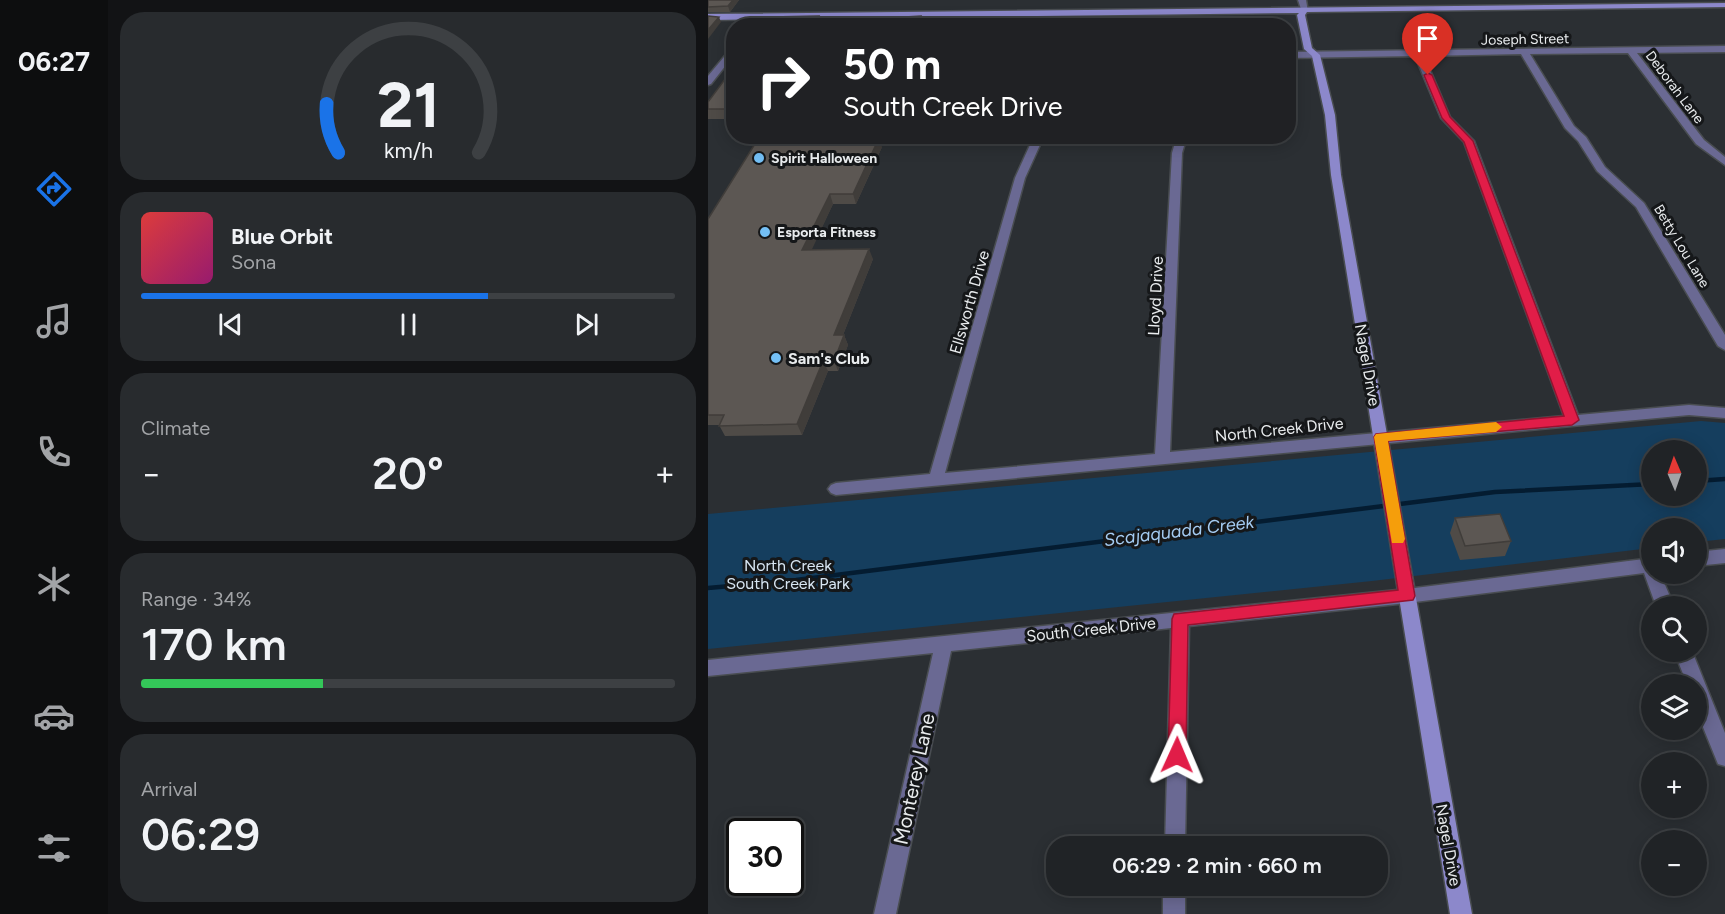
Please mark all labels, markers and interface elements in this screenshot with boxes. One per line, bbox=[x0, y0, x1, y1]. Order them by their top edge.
pin bbox=[1402, 13, 1453, 75]
icon: arrive bbox=[1411, 22, 1444, 55]
street label: Joseph Street bbox=[1481, 30, 1569, 49]
text: 50 m bbox=[843, 39, 941, 90]
icon: right bbox=[744, 42, 822, 120]
text: 06:27 bbox=[18, 45, 90, 78]
street label: Deborah Lane bbox=[1642, 48, 1708, 127]
text: 21 bbox=[377, 68, 439, 143]
text: South Creek Drive bbox=[843, 90, 1063, 123]
text: km/h bbox=[384, 139, 432, 164]
place label: Spirit Halloween bbox=[771, 150, 877, 167]
marker: Spirit Halloween bbox=[752, 151, 766, 165]
icon: directions bbox=[33, 168, 75, 210]
street label: Betty Lou Lane bbox=[1650, 202, 1713, 291]
text: Blue Orbit bbox=[231, 223, 333, 250]
place label: Esporta Fitness bbox=[777, 224, 876, 241]
marker: Esporta Fitness bbox=[758, 225, 772, 239]
street label: Ellsworth Drive bbox=[946, 248, 993, 356]
text: Sona bbox=[231, 250, 276, 274]
street label: Lloyd Drive bbox=[1144, 256, 1167, 336]
icon: music bbox=[33, 300, 75, 342]
icon: previous bbox=[214, 308, 247, 341]
icon: pause bbox=[392, 308, 425, 341]
icon: next bbox=[570, 308, 603, 341]
street label: Nagel Drive bbox=[1351, 322, 1384, 408]
place label: Sam's Club bbox=[788, 349, 870, 368]
marker: Sam's Club bbox=[769, 351, 783, 365]
street label: North Creek Drive bbox=[1214, 413, 1345, 446]
text: Climate bbox=[141, 416, 210, 440]
icon: phone bbox=[33, 431, 75, 473]
north arrow bbox=[1641, 440, 1707, 506]
map controls bbox=[1641, 440, 1707, 896]
text: 20° bbox=[372, 446, 444, 500]
text: − bbox=[141, 454, 162, 493]
text: + bbox=[654, 454, 675, 493]
water label: Scajaquada Creek bbox=[1103, 511, 1257, 551]
button: sound bbox=[1641, 518, 1707, 584]
park label: North Creek South Creek Park bbox=[726, 556, 850, 593]
icon: climate bbox=[33, 563, 75, 605]
text: Range · 34% bbox=[141, 587, 252, 611]
button: search bbox=[1641, 596, 1707, 662]
street label: South Creek Drive bbox=[1025, 613, 1157, 646]
text: 170 km bbox=[141, 617, 287, 671]
button: layers bbox=[1641, 674, 1707, 740]
icon: car bbox=[33, 695, 75, 737]
street label: Monterey Lane bbox=[888, 711, 940, 847]
position arrow bbox=[1145, 723, 1209, 787]
button: + bbox=[1641, 752, 1707, 818]
text: Arrival bbox=[141, 777, 197, 801]
street label: Nagel Drive bbox=[1432, 802, 1465, 888]
text: 06:29 bbox=[141, 807, 260, 861]
speed limit sign: 30 bbox=[726, 818, 804, 896]
icon: filters bbox=[33, 827, 75, 869]
button: − bbox=[1641, 830, 1707, 896]
text: 06:29 · 2 min · 660 m bbox=[1112, 852, 1322, 879]

